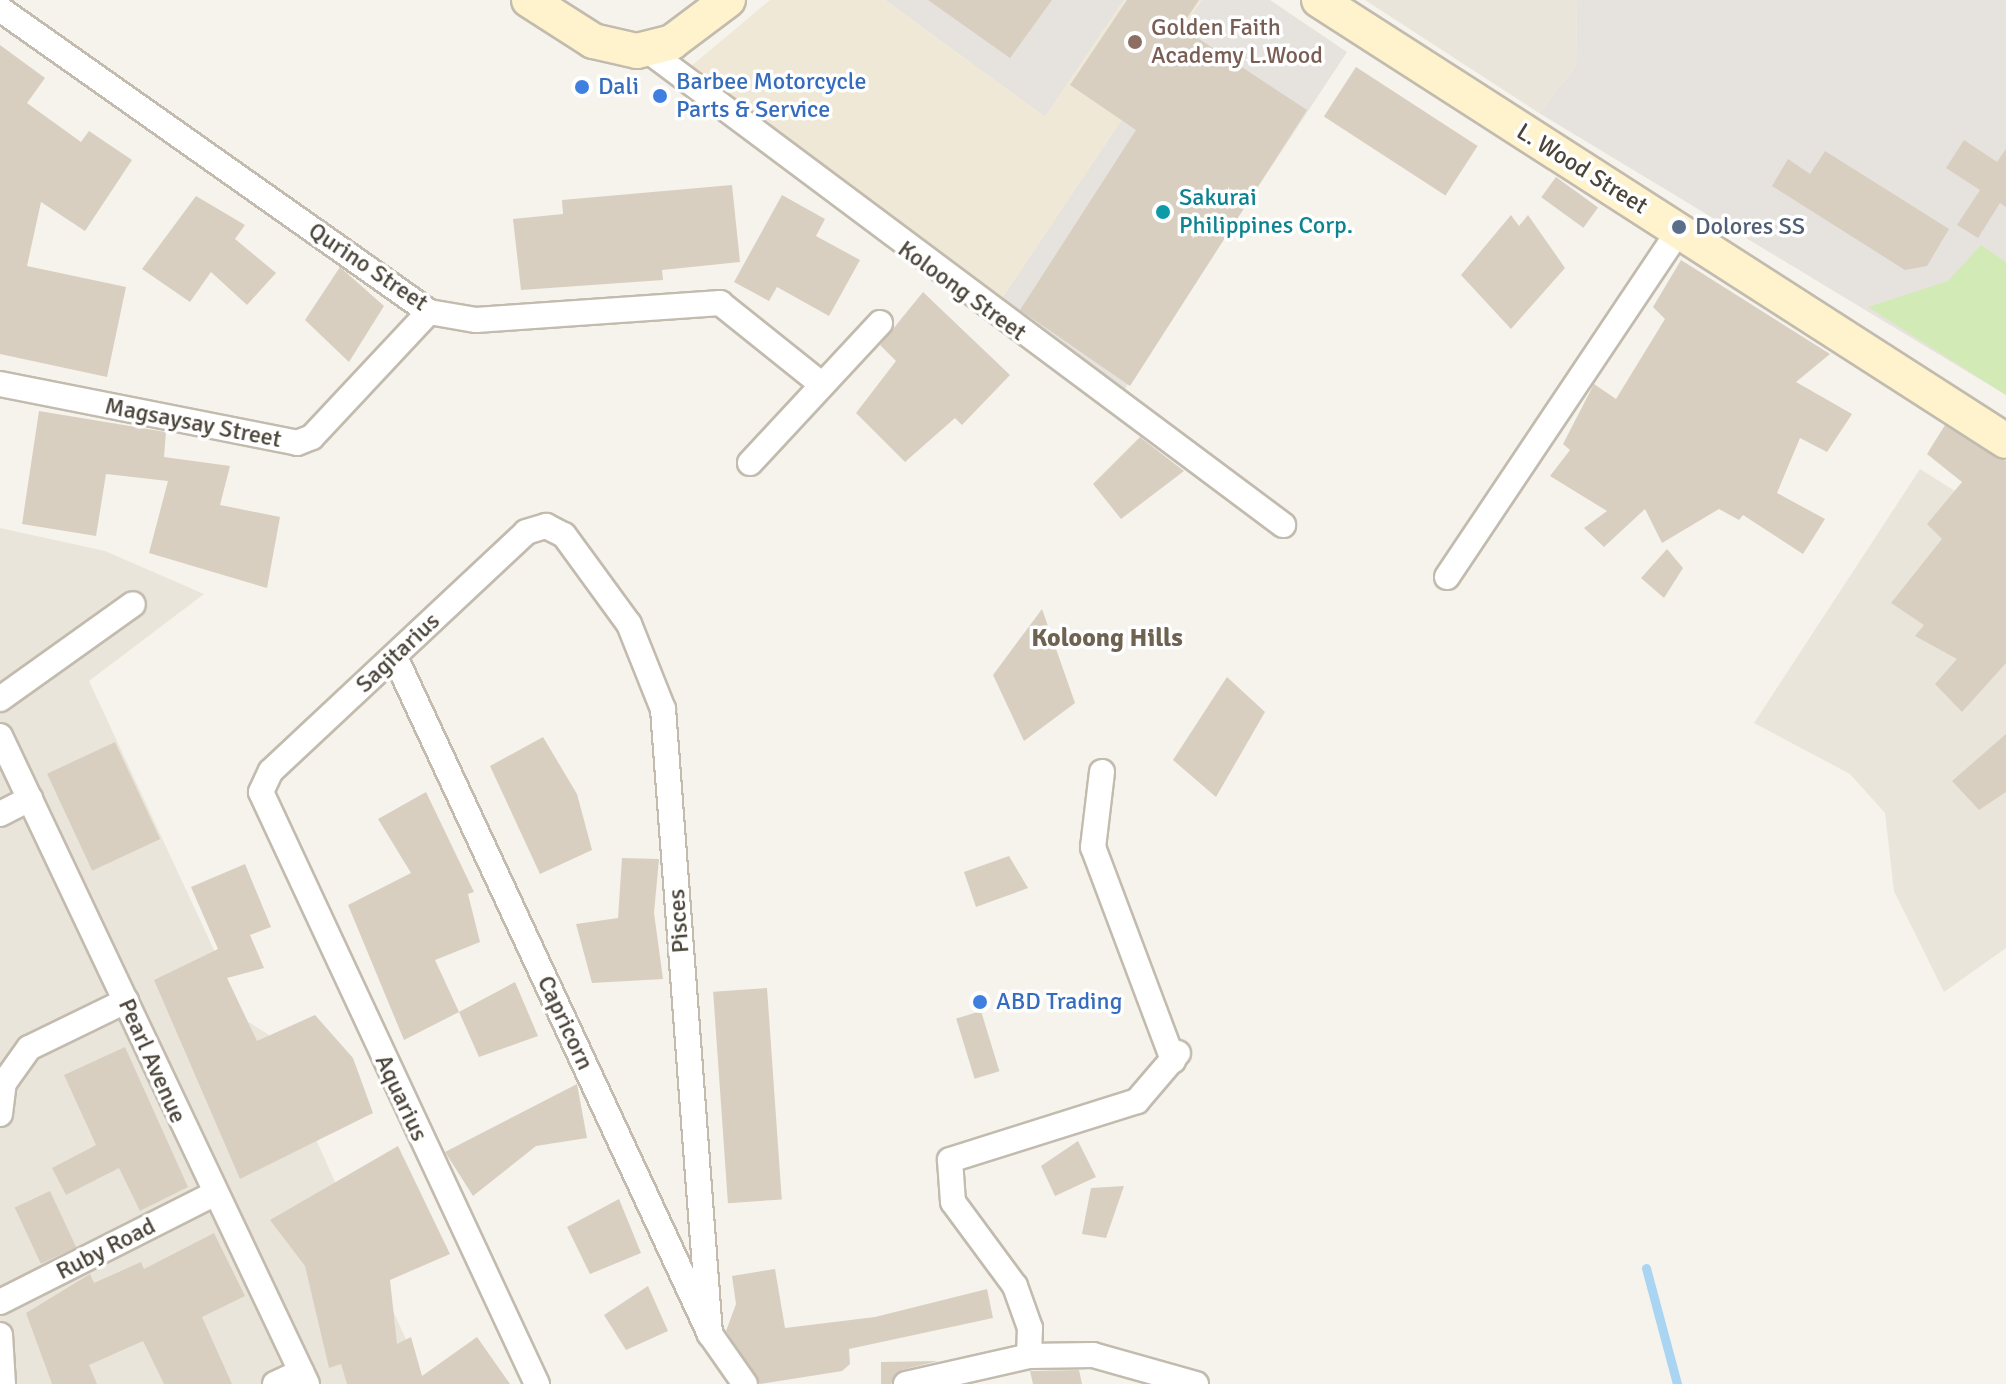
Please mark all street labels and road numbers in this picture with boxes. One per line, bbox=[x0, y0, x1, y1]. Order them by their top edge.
street label: L. Wood Street bbox=[1511, 117, 1653, 221]
street label: Qurino Street bbox=[303, 217, 433, 317]
street label: Koloong Street bbox=[892, 235, 1032, 347]
street label: Magsaysay Street bbox=[102, 392, 284, 454]
street label: Sagitarius bbox=[350, 607, 446, 699]
street label: Pisces bbox=[662, 888, 696, 954]
street label: Capricorn bbox=[531, 971, 599, 1075]
street label: Pearl Avenue bbox=[112, 994, 192, 1128]
street label: Aquarius bbox=[369, 1050, 433, 1146]
street label: Ruby Road bbox=[52, 1212, 160, 1286]

